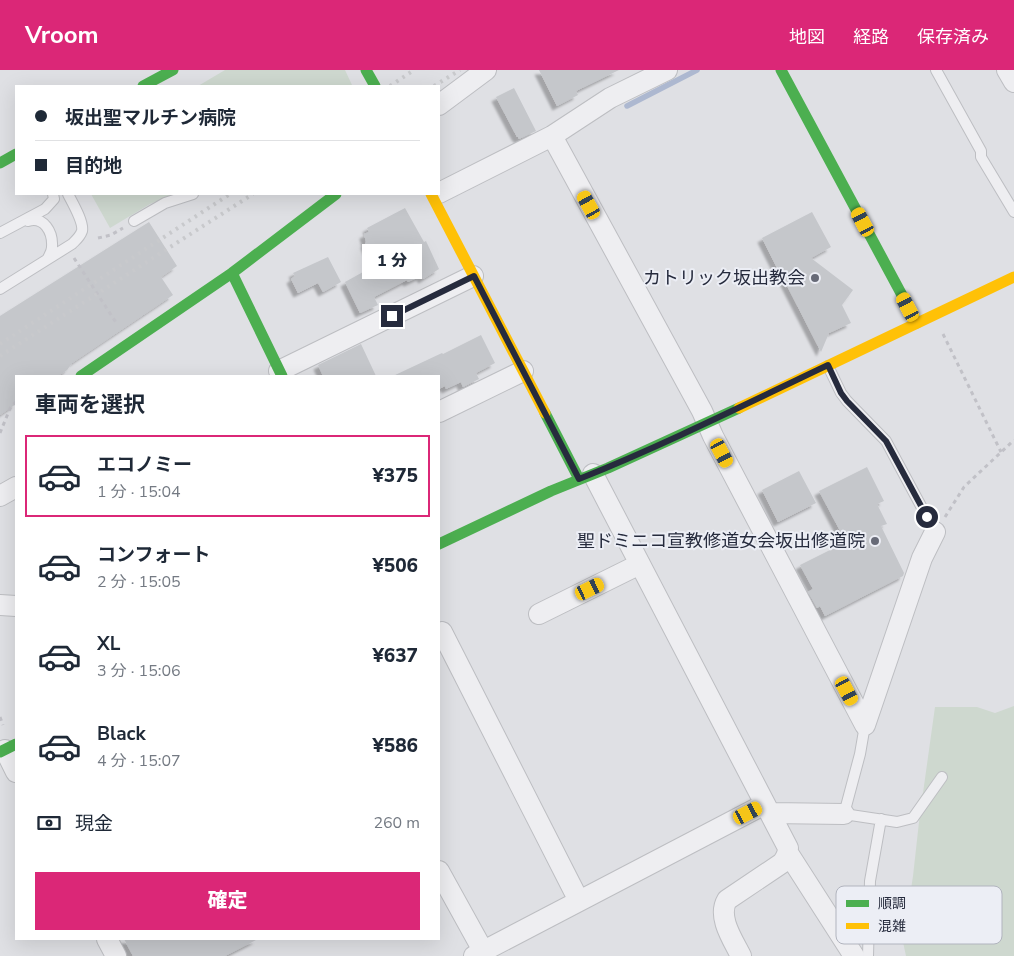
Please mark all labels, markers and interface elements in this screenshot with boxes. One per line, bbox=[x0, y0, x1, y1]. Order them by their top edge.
text: Vroom bbox=[25, 19, 99, 51]
text: 地図 bbox=[789, 25, 825, 49]
text: 経路 bbox=[853, 25, 889, 49]
text: 保存済み bbox=[917, 25, 989, 49]
text: 坂出聖マルチン病院 bbox=[65, 105, 236, 131]
text: 目的地 bbox=[65, 153, 122, 179]
car bbox=[575, 188, 602, 222]
car bbox=[849, 205, 876, 239]
callout: 1 分 bbox=[362, 244, 422, 278]
text: 1 分 bbox=[377, 250, 407, 272]
place label: カトリック坂出教会 bbox=[643, 266, 805, 290]
marker: カトリック坂出教会 bbox=[809, 272, 821, 284]
car bbox=[894, 290, 921, 324]
route end bbox=[381, 305, 403, 327]
text: 車両を選択 bbox=[35, 390, 145, 420]
car bbox=[708, 436, 735, 470]
text: エコノミー bbox=[97, 452, 192, 478]
icon: car bbox=[37, 454, 82, 499]
text: ¥375 bbox=[372, 463, 418, 489]
text: 1 分 · 15:04 bbox=[97, 481, 181, 503]
route start bbox=[916, 506, 938, 528]
place label: 聖ドミニコ宣教修道女会坂出修道院 bbox=[577, 529, 865, 553]
marker: 聖ドミニコ宣教修道女会坂出修道院 bbox=[869, 535, 881, 547]
text: コンフォート bbox=[97, 542, 210, 568]
icon: car bbox=[37, 544, 82, 589]
text: ¥506 bbox=[372, 553, 418, 579]
text: 2 分 · 15:05 bbox=[97, 571, 181, 593]
car bbox=[573, 576, 606, 602]
text: XL bbox=[97, 631, 120, 657]
icon: car bbox=[37, 634, 82, 679]
text: ¥637 bbox=[372, 643, 418, 669]
text: 3 分 · 15:06 bbox=[97, 660, 181, 682]
car bbox=[833, 674, 860, 708]
text: Black bbox=[97, 721, 146, 747]
icon: car bbox=[37, 724, 82, 769]
text: ¥586 bbox=[372, 733, 418, 759]
text: 4 分 · 15:07 bbox=[97, 750, 181, 772]
car bbox=[731, 800, 764, 826]
icon: cash bbox=[35, 809, 63, 837]
text: 現金 bbox=[75, 811, 113, 837]
text: 260 m bbox=[373, 812, 420, 834]
button: 確定 bbox=[35, 872, 420, 930]
legend bbox=[836, 886, 1002, 944]
text: 順調 bbox=[878, 894, 906, 913]
text: 混雑 bbox=[878, 917, 906, 936]

